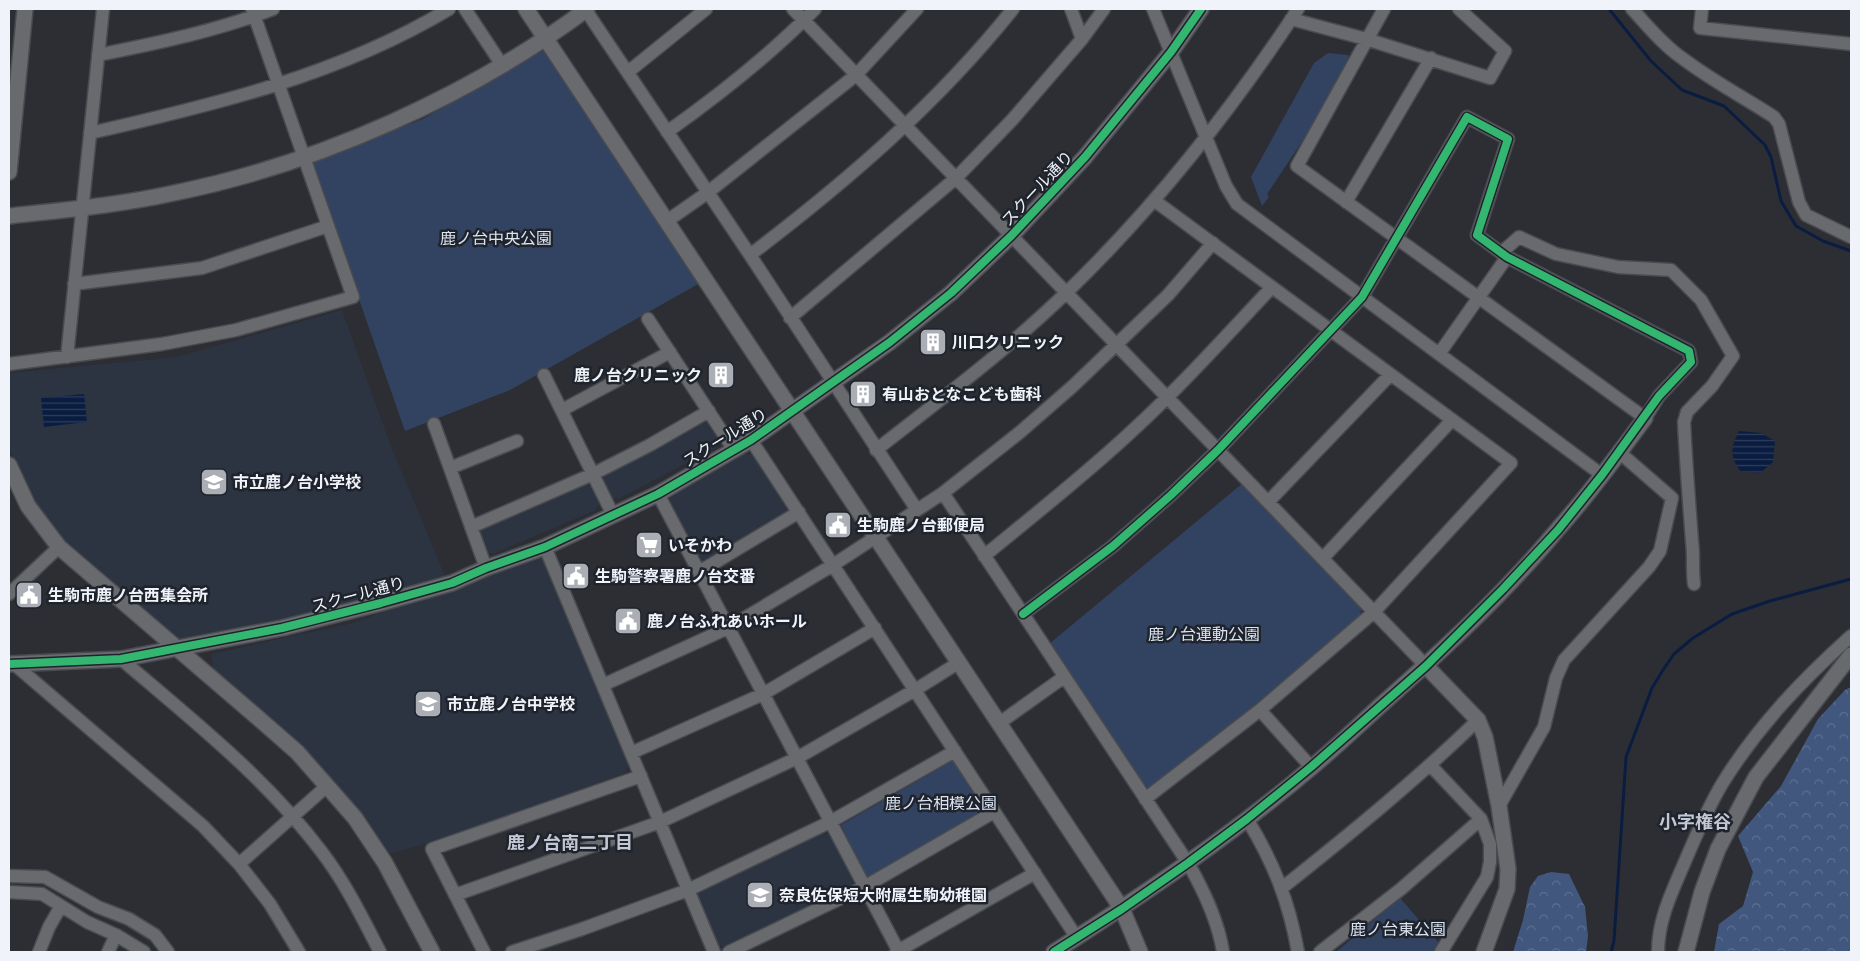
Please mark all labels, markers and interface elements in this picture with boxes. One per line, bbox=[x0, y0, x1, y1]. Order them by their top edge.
street label: スクール通り bbox=[998, 147, 1076, 229]
park label: 鹿ノ台中央公園 bbox=[440, 229, 552, 247]
building icon: 川口クリニック bbox=[918, 327, 948, 357]
place label: 川口クリニック bbox=[952, 333, 1064, 351]
building icon: 鹿ノ台クリニック bbox=[706, 360, 736, 390]
place label: 鹿ノ台クリニック bbox=[574, 366, 702, 384]
building icon: 有山おとなこども歯科 bbox=[848, 379, 878, 409]
place label: 有山おとなこども歯科 bbox=[882, 385, 1042, 403]
street label: スクール通り bbox=[680, 404, 770, 470]
school or university icon: 市立鹿ノ台小学校 bbox=[199, 467, 229, 497]
place label: 市立鹿ノ台小学校 bbox=[233, 473, 361, 491]
public building icon: 生駒鹿ノ台郵便局 bbox=[823, 510, 853, 540]
place label: 生駒鹿ノ台郵便局 bbox=[857, 516, 985, 534]
supermarket icon: いそかわ bbox=[634, 530, 664, 560]
place label: いそかわ bbox=[668, 536, 732, 554]
public building icon: 生駒警察署鹿ノ台交番 bbox=[561, 561, 591, 591]
place label: 生駒警察署鹿ノ台交番 bbox=[595, 567, 755, 585]
street label: スクール通り bbox=[309, 573, 407, 615]
public building icon: 生駒市鹿ノ台西集会所 bbox=[14, 580, 44, 610]
place label: 生駒市鹿ノ台西集会所 bbox=[48, 586, 208, 604]
public building icon: 鹿ノ台ふれあいホール bbox=[613, 606, 643, 636]
place label: 鹿ノ台ふれあいホール bbox=[647, 612, 807, 630]
park label: 鹿ノ台運動公園 bbox=[1148, 625, 1260, 643]
school or university icon: 市立鹿ノ台中学校 bbox=[413, 689, 443, 719]
place label: 市立鹿ノ台中学校 bbox=[447, 695, 575, 713]
park label: 鹿ノ台相模公園 bbox=[885, 794, 997, 812]
district label: 小字権谷 bbox=[1659, 811, 1731, 832]
district label: 鹿ノ台南二丁目 bbox=[507, 832, 633, 853]
school or university icon: 奈良佐保短大附属生駒幼稚園 bbox=[745, 880, 775, 910]
place label: 奈良佐保短大附属生駒幼稚園 bbox=[779, 886, 987, 904]
park label: 鹿ノ台東公園 bbox=[1350, 920, 1446, 938]

